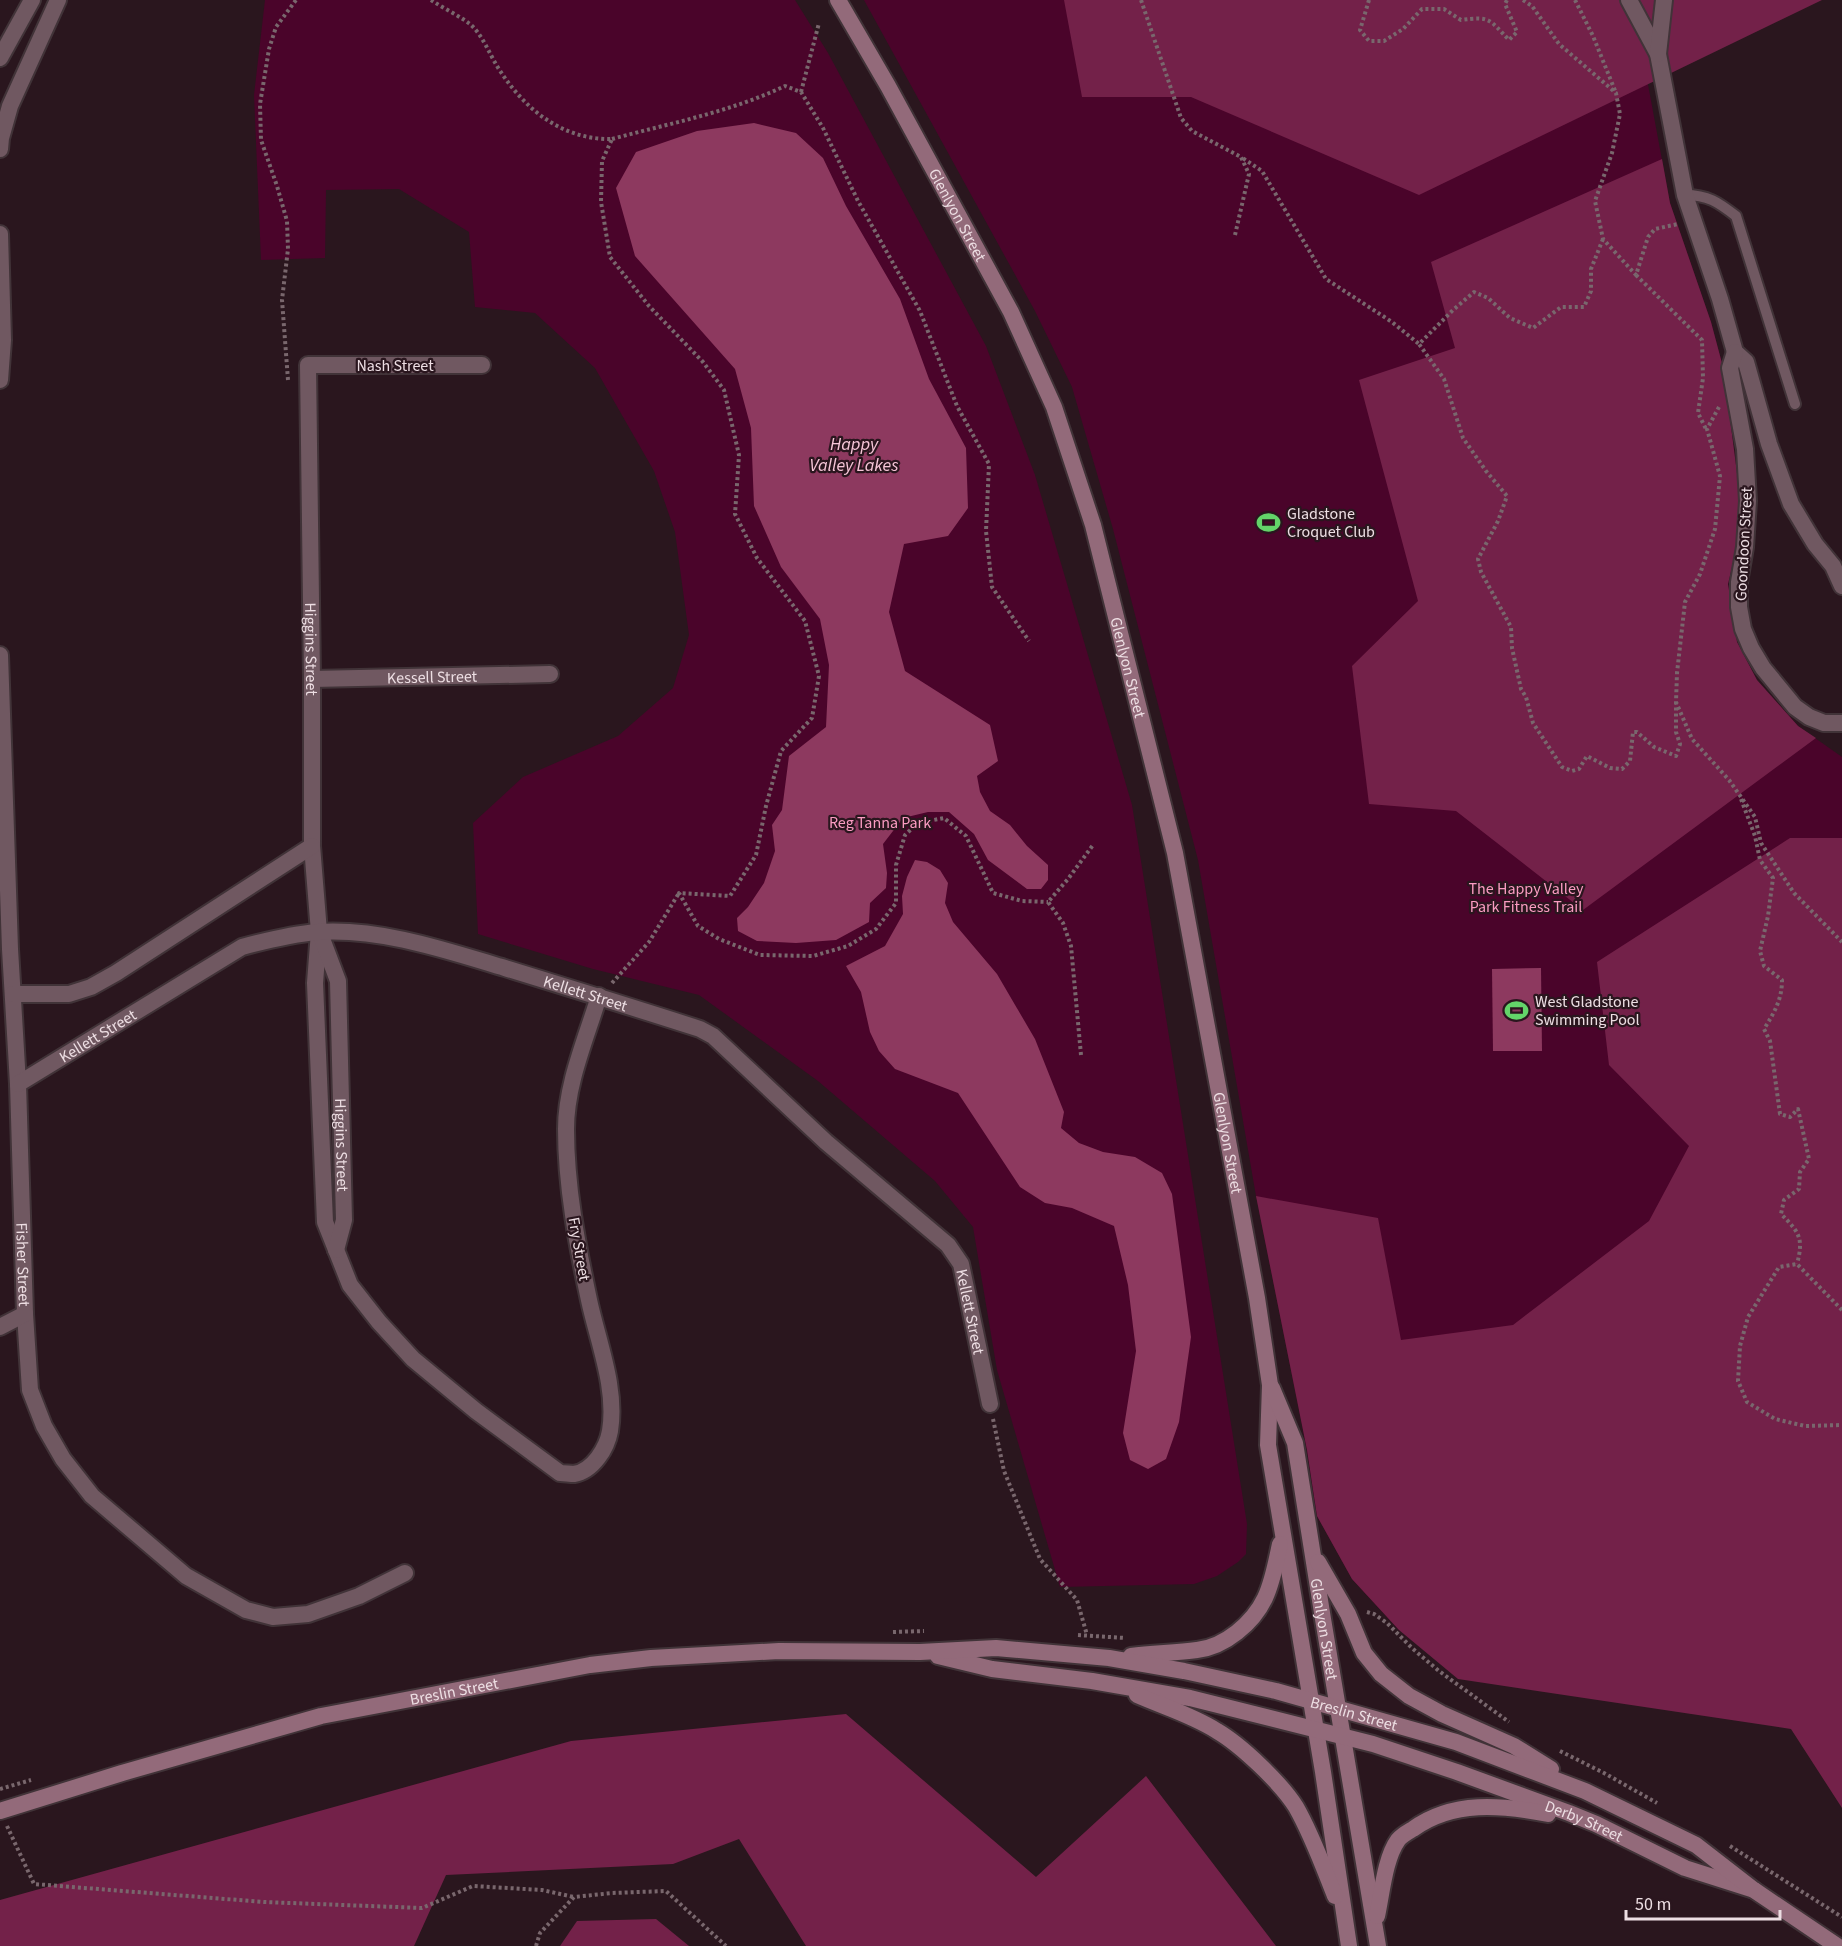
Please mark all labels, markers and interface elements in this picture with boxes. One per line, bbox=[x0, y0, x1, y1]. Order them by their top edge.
street label: Glenlyon Street bbox=[923, 165, 992, 266]
street label: Nash Street bbox=[356, 355, 434, 377]
water label: Happy Valley Lakes bbox=[810, 432, 898, 478]
street label: Goondoon Street bbox=[1730, 486, 1758, 602]
place label: Gladstone Croquet Club bbox=[1287, 503, 1375, 543]
sports icon: Gladstone Croquet Club bbox=[1256, 509, 1282, 535]
street label: Higgins Street bbox=[299, 602, 322, 696]
street label: Glenlyon Street bbox=[1104, 615, 1151, 721]
street label: Kessell Street bbox=[387, 666, 478, 689]
park label: Reg Tanna Park bbox=[829, 812, 931, 834]
park label: The Happy Valley Park Fitness Trail bbox=[1469, 878, 1584, 918]
street label: Kellett Street bbox=[541, 970, 631, 1017]
place label: West Gladstone Swimming Pool bbox=[1535, 991, 1640, 1031]
sports icon: West Gladstone Swimming Pool bbox=[1504, 997, 1530, 1023]
street label: Kellett Street bbox=[55, 1004, 141, 1068]
street label: Glenlyon Street bbox=[1207, 1090, 1248, 1196]
street label: Higgins Street bbox=[329, 1098, 353, 1192]
street label: Fry Street bbox=[563, 1216, 596, 1283]
street label: Fisher Street bbox=[10, 1222, 35, 1307]
street label: Kellett Street bbox=[950, 1267, 990, 1357]
street label: Glenlyon Street bbox=[1305, 1577, 1343, 1682]
street label: Breslin Street bbox=[408, 1673, 501, 1711]
street label: Breslin Street bbox=[1308, 1691, 1400, 1737]
street label: Derby Street bbox=[1542, 1795, 1627, 1848]
scale bar bbox=[1626, 1883, 1780, 1921]
text: 50 m bbox=[1635, 1892, 1671, 1917]

